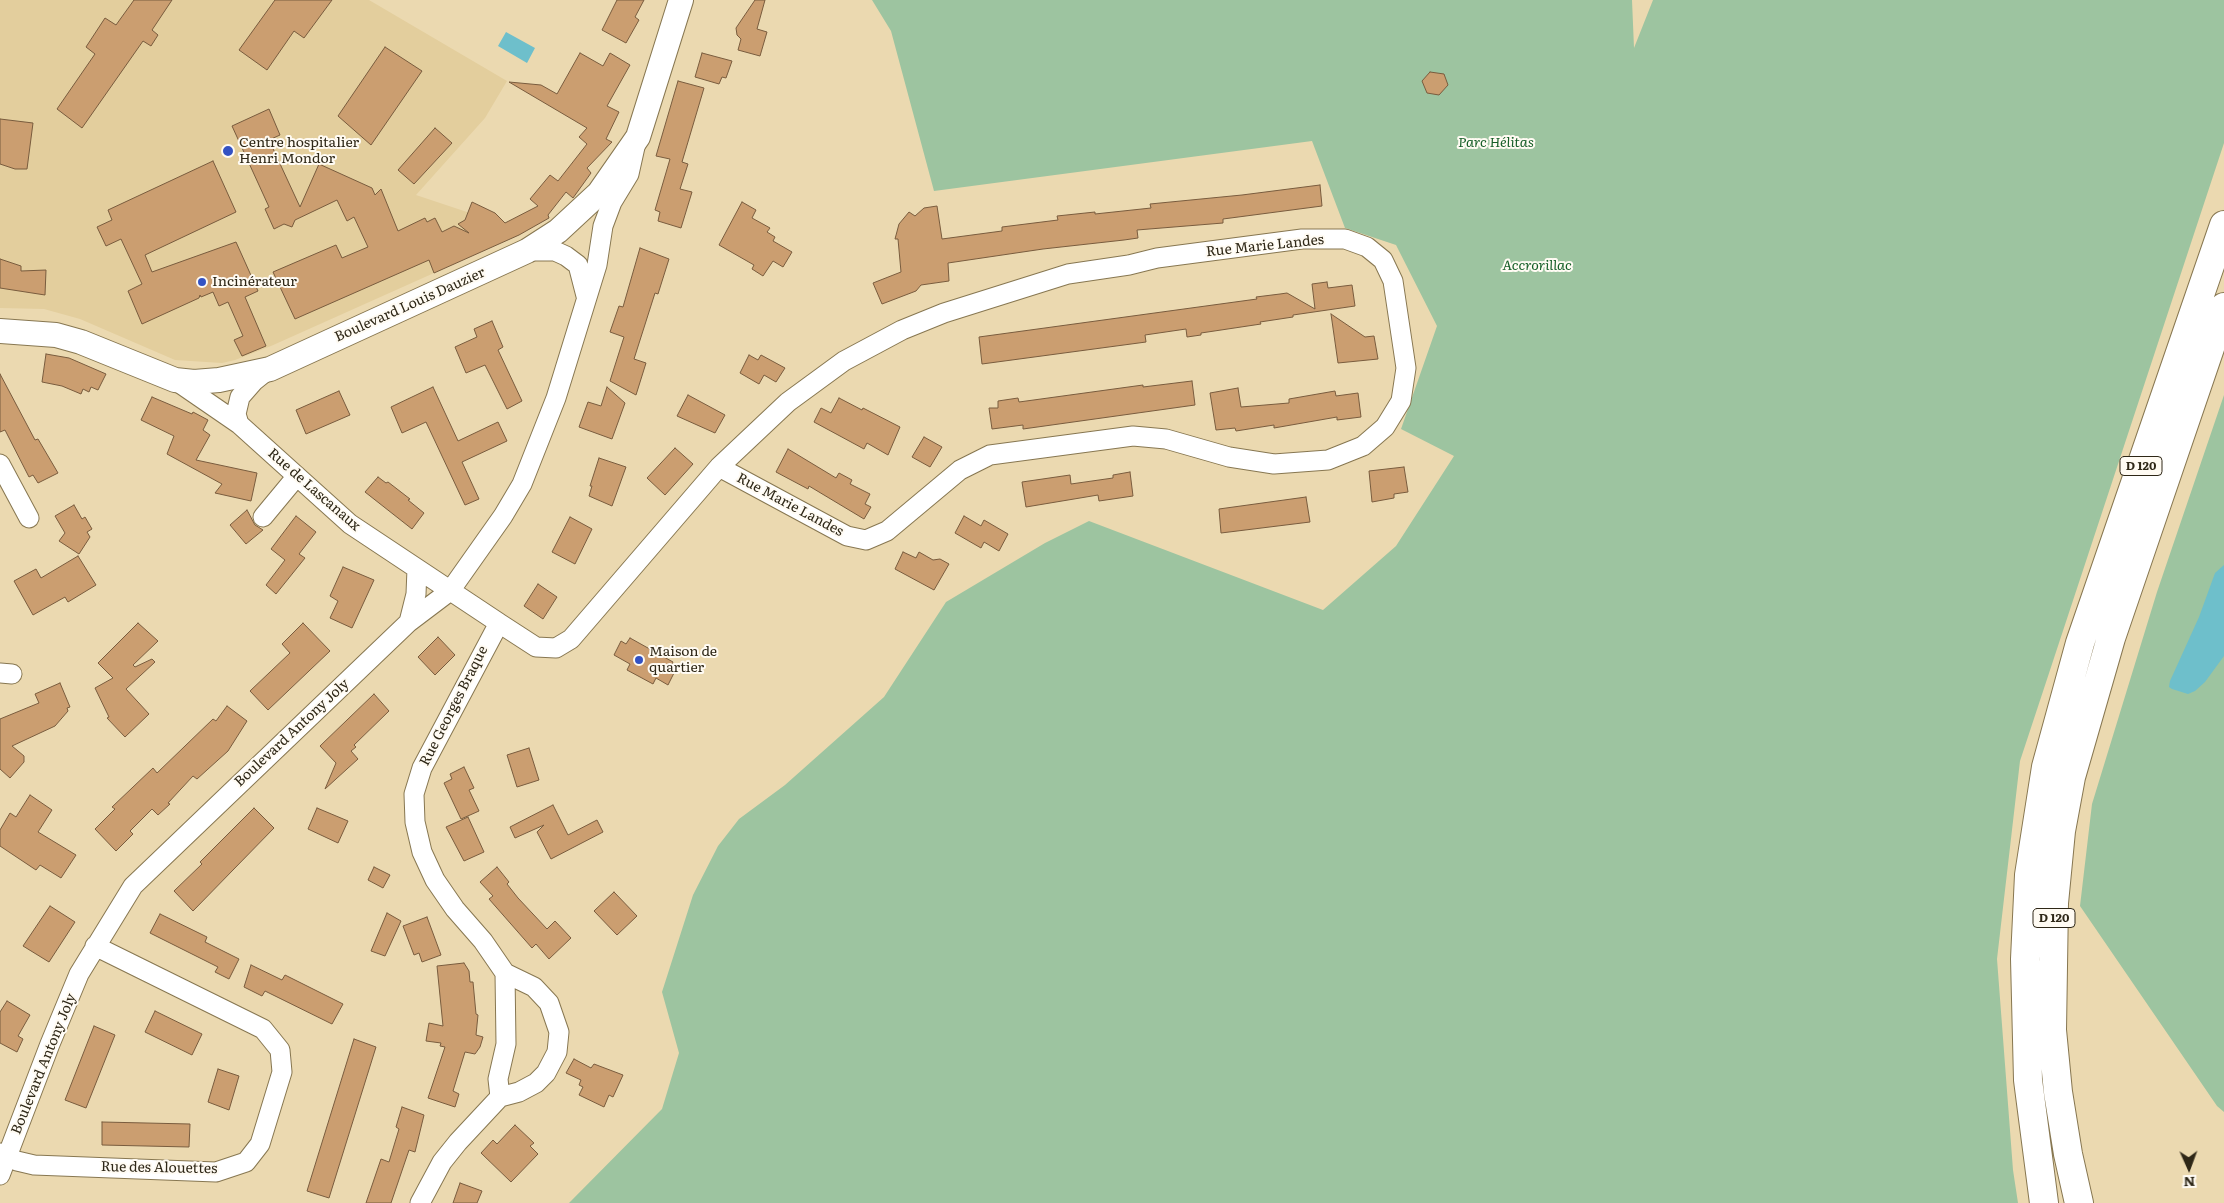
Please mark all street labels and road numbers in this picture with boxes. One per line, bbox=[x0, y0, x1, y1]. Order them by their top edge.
street label: Rue Marie Landes bbox=[1205, 231, 1325, 261]
street label: Boulevard Louis Dauzier bbox=[332, 264, 488, 346]
street label: Rue de Lascanaux bbox=[264, 445, 364, 535]
road number: D 120 bbox=[2120, 456, 2162, 476]
street label: Rue Marie Landes bbox=[734, 470, 846, 540]
street label: Rue Georges Braque bbox=[416, 643, 492, 769]
street label: Boulevard Antony Joly bbox=[231, 676, 353, 790]
road number: D 120 bbox=[2033, 908, 2075, 928]
street label: Boulevard Antony Joly bbox=[8, 991, 80, 1137]
street label: Rue des Alouettes bbox=[101, 1159, 217, 1177]

